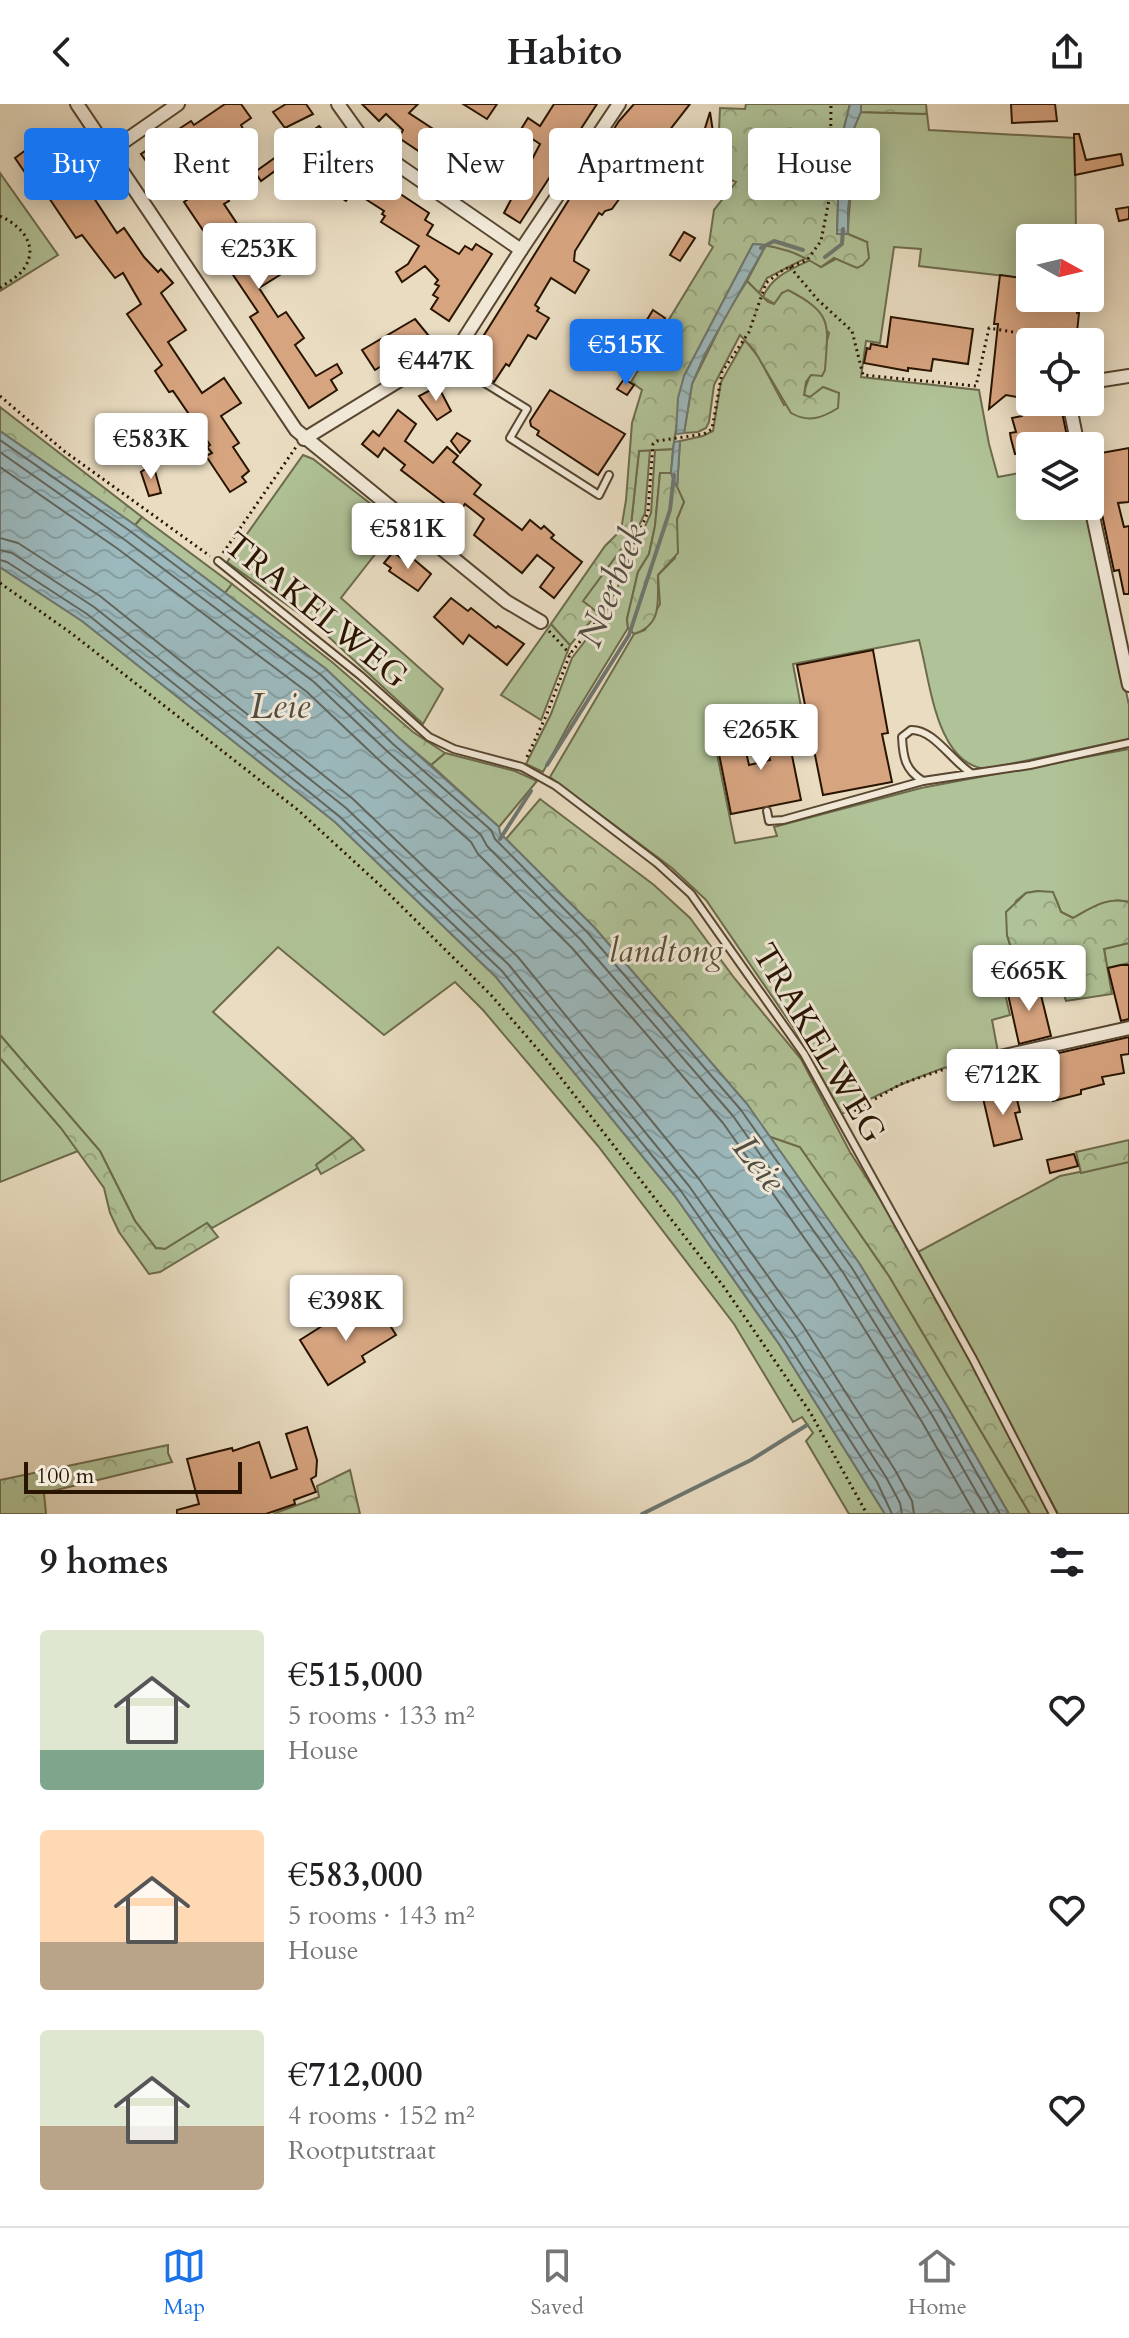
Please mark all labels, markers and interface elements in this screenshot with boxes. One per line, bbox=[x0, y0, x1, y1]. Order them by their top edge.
text: Habito bbox=[507, 28, 622, 77]
icon: back bbox=[40, 30, 84, 74]
icon: share bbox=[1045, 30, 1089, 74]
chip: Buy bbox=[24, 128, 129, 200]
chip: Rent bbox=[145, 128, 258, 200]
chip: Filters bbox=[274, 128, 402, 200]
chip: New bbox=[418, 128, 533, 200]
chip: Apartment bbox=[549, 128, 732, 200]
chip: House bbox=[748, 128, 880, 200]
pin: €253K bbox=[203, 223, 315, 291]
north arrow bbox=[1016, 224, 1104, 312]
map controls bbox=[1016, 224, 1104, 520]
text: €253K bbox=[221, 231, 297, 266]
pin: €515K bbox=[570, 319, 682, 387]
text: €515K bbox=[588, 327, 664, 362]
button: locate bbox=[1016, 328, 1104, 416]
pin: €447K bbox=[380, 335, 492, 403]
text: €447K bbox=[398, 343, 474, 378]
pin: €583K bbox=[95, 413, 207, 481]
text: €583K bbox=[113, 421, 189, 456]
button: layers bbox=[1016, 432, 1104, 520]
pin: €581K bbox=[352, 503, 464, 571]
text: €581K bbox=[370, 511, 446, 546]
water label: Neerbeek bbox=[565, 516, 659, 654]
street label: TRAKELWEG bbox=[214, 521, 418, 699]
water label: Leie bbox=[250, 682, 311, 731]
pin: €265K bbox=[705, 704, 817, 772]
text: €265K bbox=[723, 712, 799, 747]
park label: landtong bbox=[609, 928, 723, 974]
street label: TRAKELWEG bbox=[741, 935, 897, 1151]
pin: €665K bbox=[973, 945, 1085, 1013]
text: €665K bbox=[991, 953, 1067, 988]
pin: €712K bbox=[947, 1049, 1059, 1117]
text: €712K bbox=[965, 1057, 1041, 1092]
water label: Leie bbox=[721, 1125, 798, 1204]
pin: €398K bbox=[290, 1275, 402, 1343]
text: €398K bbox=[308, 1283, 384, 1318]
scale bar bbox=[24, 1458, 242, 1494]
text: 100 m bbox=[36, 1461, 94, 1491]
text: 9 homes bbox=[40, 1539, 168, 1585]
icon: filters bbox=[1045, 1540, 1089, 1584]
text: €515,000 bbox=[288, 1652, 423, 1698]
icon: home bbox=[104, 1662, 200, 1758]
icon: heart bbox=[1045, 1688, 1089, 1732]
text: 5 rooms · 133 m² bbox=[288, 1698, 475, 1733]
text: House bbox=[288, 1733, 359, 1768]
text: €583,000 bbox=[288, 1852, 423, 1898]
icon: home bbox=[104, 1862, 200, 1958]
icon: heart bbox=[1045, 1888, 1089, 1932]
text: 5 rooms · 143 m² bbox=[288, 1898, 475, 1933]
text: House bbox=[288, 1933, 359, 1968]
text: €712,000 bbox=[288, 2052, 423, 2098]
icon: home bbox=[104, 2062, 200, 2158]
icon: heart bbox=[1045, 2088, 1089, 2132]
text: 4 rooms · 152 m² bbox=[288, 2098, 475, 2133]
text: Rootputstraat bbox=[288, 2133, 436, 2168]
tab: Map bbox=[162, 2244, 206, 2322]
tab: Saved bbox=[530, 2244, 584, 2322]
tab: Home bbox=[908, 2244, 967, 2322]

